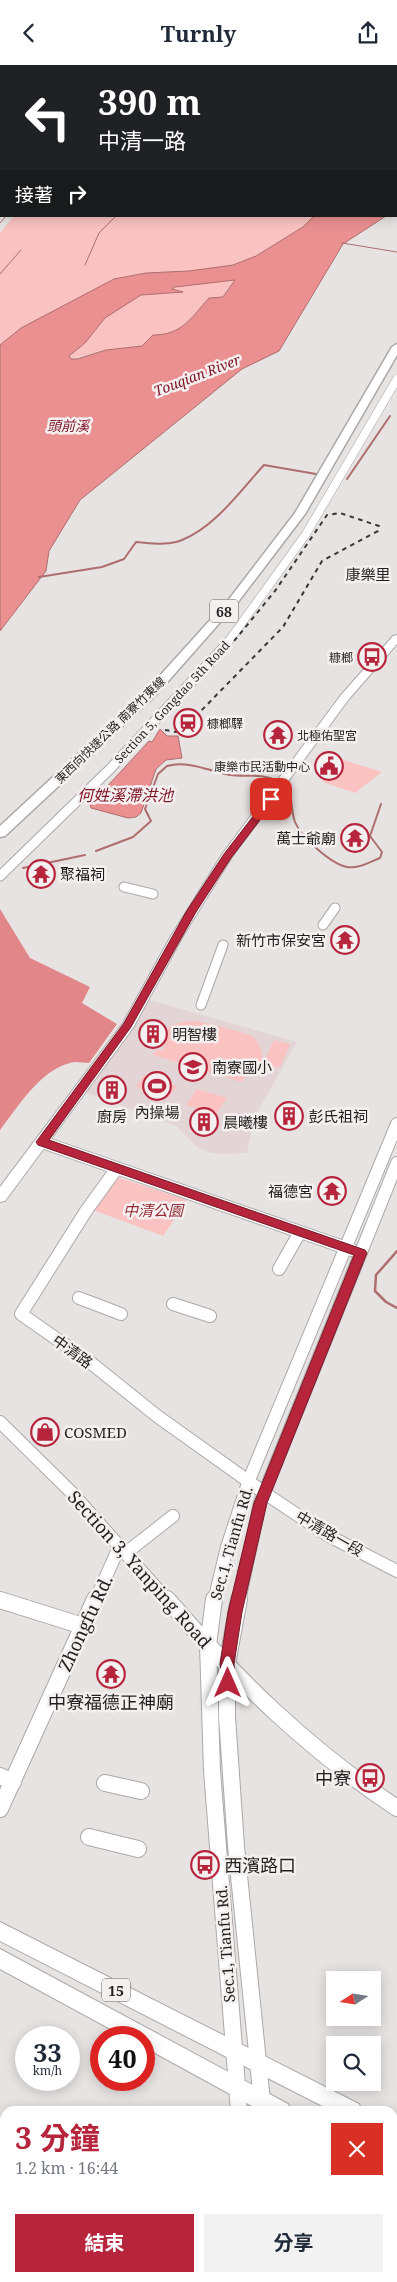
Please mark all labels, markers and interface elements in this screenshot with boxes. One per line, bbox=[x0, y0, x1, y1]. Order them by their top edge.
text: Turnly bbox=[161, 18, 236, 48]
icon: back bbox=[15, 19, 43, 47]
icon: share bbox=[354, 19, 382, 47]
text: 390 m bbox=[98, 78, 201, 125]
icon: left bbox=[15, 85, 80, 150]
text: 中清一路 bbox=[98, 125, 186, 155]
icon: right bbox=[63, 180, 91, 208]
text: 接著 bbox=[15, 182, 53, 208]
water label: Touqian River bbox=[151, 350, 243, 400]
water label: 頭前溪 bbox=[47, 416, 91, 435]
district label: 康樂里 bbox=[345, 564, 391, 584]
road number: 68 bbox=[210, 599, 238, 623]
street label: Section 5, Gongdao 5th Road bbox=[111, 637, 234, 767]
bus stop icon: 糠榔 bbox=[357, 642, 387, 672]
place label: 糠榔 bbox=[329, 649, 353, 666]
street label: 東西向快速公路 南寮竹東線 bbox=[51, 673, 169, 787]
station icon: 槺榔驛 bbox=[173, 708, 203, 738]
place label: 槺榔驛 bbox=[207, 715, 243, 732]
temple icon: 北極佑聖宮 bbox=[263, 720, 293, 750]
place label: 北極佑聖宮 bbox=[297, 727, 357, 744]
public building icon: 康樂市民活動中心 bbox=[314, 751, 344, 781]
place label: 康樂市民活動中心 bbox=[214, 758, 310, 775]
pin bbox=[250, 778, 292, 820]
water label: 何姓溪滯洪池 bbox=[77, 784, 175, 806]
icon: arrive bbox=[257, 785, 285, 813]
temple icon: 萬士爺廟 bbox=[340, 823, 370, 853]
place label: 萬士爺廟 bbox=[276, 828, 336, 848]
temple icon: 聚福祠 bbox=[26, 859, 56, 889]
place label: 聚福祠 bbox=[60, 864, 105, 884]
temple icon: 新竹市保安宮 bbox=[330, 925, 360, 955]
place label: 新竹市保安宮 bbox=[236, 930, 326, 950]
building icon: 明智樓 bbox=[138, 1019, 168, 1049]
place label: 明智樓 bbox=[172, 1024, 217, 1044]
school or university icon: 南寮國小 bbox=[178, 1052, 208, 1082]
place label: 南寮國小 bbox=[212, 1057, 272, 1077]
sports icon: 內操場 bbox=[142, 1071, 172, 1101]
building icon: 廚房 bbox=[97, 1075, 127, 1105]
building icon: 彭氏祖祠 bbox=[274, 1101, 304, 1131]
place label: 內操場 bbox=[134, 1102, 180, 1122]
place label: 廚房 bbox=[97, 1106, 127, 1126]
place label: 彭氏祖祠 bbox=[308, 1106, 368, 1126]
building icon: 晨曦樓 bbox=[189, 1107, 219, 1137]
place label: 晨曦樓 bbox=[223, 1112, 268, 1132]
temple icon: 福德宮 bbox=[317, 1176, 347, 1206]
place label: 福德宮 bbox=[268, 1181, 313, 1201]
park label: 中清公園 bbox=[123, 1200, 185, 1220]
street label: 中清路 bbox=[49, 1330, 97, 1372]
shop icon: COSMED bbox=[30, 1417, 60, 1447]
place label: COSMED bbox=[64, 1422, 127, 1442]
street label: Sec.1, Tianfu Rd. bbox=[205, 1484, 257, 1602]
street label: Section 3, Yanping Road bbox=[63, 1485, 217, 1653]
street label: 中清路一段 bbox=[293, 1506, 367, 1560]
street label: Zhongfu Rd. bbox=[52, 1571, 118, 1675]
position arrow bbox=[201, 1656, 253, 1708]
temple icon: 中寮福德正神廟 bbox=[96, 1659, 126, 1689]
place label: 中寮福德正神廟 bbox=[48, 1690, 174, 1714]
bus stop icon: 中寮 bbox=[355, 1763, 385, 1793]
place label: 中寮 bbox=[315, 1766, 351, 1790]
bus stop icon: 西濱路口 bbox=[190, 1850, 220, 1880]
place label: 西濱路口 bbox=[224, 1853, 296, 1877]
street label: Sec.1, Tianfu Rd. bbox=[211, 1885, 239, 2003]
north arrow bbox=[326, 1971, 381, 2026]
map controls bbox=[326, 1971, 381, 2091]
road number: 15 bbox=[102, 1979, 130, 2001]
speed limit sign: 40 bbox=[90, 2026, 155, 2091]
text: 33 bbox=[33, 2035, 62, 2069]
button: search bbox=[326, 2036, 381, 2091]
text: km/h bbox=[33, 2062, 62, 2079]
text: 3 分鐘 bbox=[15, 2117, 100, 2158]
button: close bbox=[331, 2123, 383, 2175]
text: 1.2 km · 16:44 bbox=[15, 2157, 118, 2179]
button: 結束 bbox=[15, 2214, 194, 2272]
button: 分享 bbox=[204, 2214, 383, 2272]

